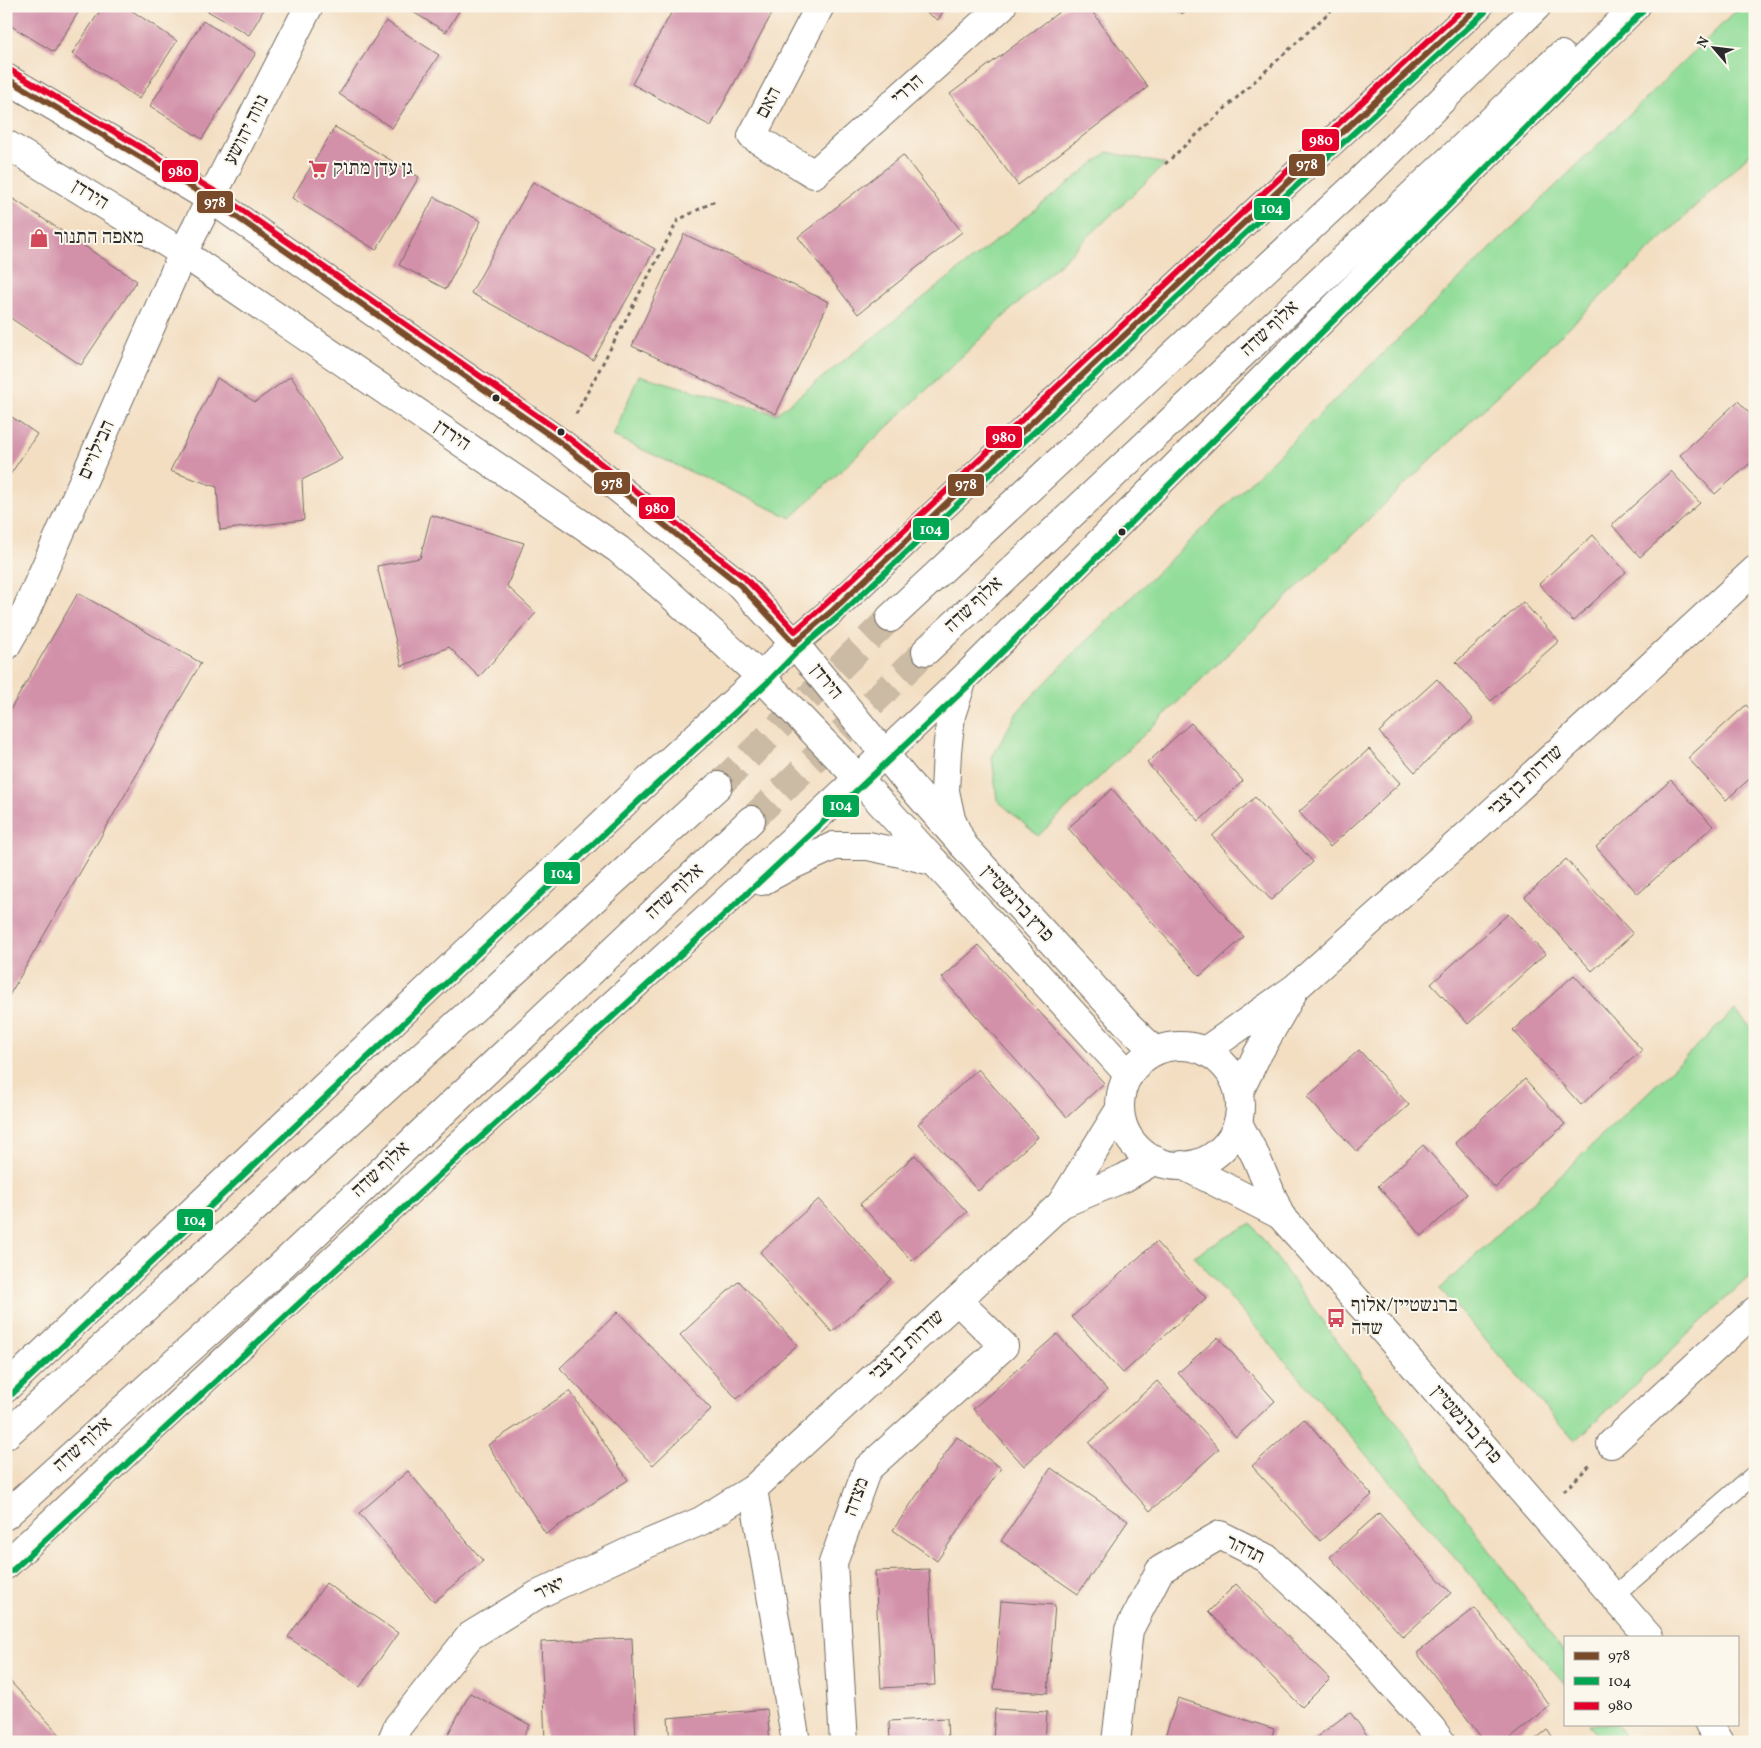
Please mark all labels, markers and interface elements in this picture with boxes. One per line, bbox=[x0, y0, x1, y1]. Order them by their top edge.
north arrow bbox=[1688, 22, 1738, 72]
text: N bbox=[1693, 34, 1715, 52]
street label: הררי bbox=[886, 68, 930, 112]
street label: האם bbox=[749, 82, 789, 124]
street label: נווה יהושע bbox=[217, 90, 277, 170]
line badge: 980 bbox=[1301, 128, 1340, 152]
text: 980 bbox=[1309, 132, 1333, 151]
line badge: 978 bbox=[1288, 153, 1326, 177]
place label: גן עדן מתוק bbox=[333, 155, 413, 183]
text: 978 bbox=[1296, 156, 1318, 175]
supermarket icon: גן עדן מתוק bbox=[307, 158, 329, 180]
line badge: 980 bbox=[161, 159, 199, 183]
text: 980 bbox=[168, 163, 192, 182]
street label: הירדן bbox=[66, 173, 114, 217]
line badge: 978 bbox=[196, 190, 234, 214]
text: 978 bbox=[204, 194, 226, 213]
line badge: 104 bbox=[1253, 197, 1291, 221]
text: 104 bbox=[1261, 200, 1284, 219]
place label: מאפה התנור bbox=[54, 224, 144, 252]
shop icon: מאפה התנור bbox=[28, 227, 50, 249]
street label: אלוף שדה bbox=[1234, 294, 1306, 364]
unlabelled marker bbox=[491, 393, 501, 403]
street label: הירדן bbox=[428, 414, 476, 458]
street label: הבילויים bbox=[72, 416, 122, 484]
line badge: 980 bbox=[985, 425, 1023, 449]
unlabelled marker bbox=[556, 427, 566, 437]
text: 980 bbox=[992, 429, 1016, 448]
line badge: 978 bbox=[593, 471, 631, 495]
line badge: 978 bbox=[947, 473, 985, 497]
text: 978 bbox=[601, 475, 623, 494]
text: 978 bbox=[955, 476, 977, 495]
line badge: 980 bbox=[638, 496, 676, 520]
text: 980 bbox=[645, 500, 669, 519]
line badge: 104 bbox=[912, 517, 950, 541]
text: 104 bbox=[920, 521, 943, 540]
unlabelled marker bbox=[1117, 527, 1127, 537]
street label: אלוף שדה bbox=[938, 570, 1010, 640]
street label: הירדן bbox=[803, 658, 849, 706]
street label: שדרות בן צבי bbox=[1482, 739, 1570, 823]
line badge: 104 bbox=[822, 794, 860, 818]
text: 104 bbox=[830, 797, 853, 816]
street label: אלוף שדה bbox=[639, 857, 711, 927]
street label: פרץ ברנשטיין bbox=[974, 859, 1060, 949]
line badge: 104 bbox=[543, 861, 581, 885]
text: 104 bbox=[551, 865, 574, 884]
street label: אלוף שדה bbox=[345, 1135, 417, 1205]
line badge: 104 bbox=[176, 1208, 214, 1232]
text: 104 bbox=[184, 1212, 207, 1231]
place label: ברנשטיין/אלוף שדה bbox=[1351, 1292, 1458, 1343]
street label: שדרות בן צבי bbox=[863, 1304, 951, 1388]
bus stop icon: ברנשטיין/אלוף שדה bbox=[1325, 1307, 1347, 1329]
street label: פרץ ברנשטיין bbox=[1424, 1379, 1508, 1471]
street label: אלוף שדה bbox=[47, 1411, 119, 1479]
street label: מצדה bbox=[837, 1474, 877, 1520]
street label: תדהר bbox=[1221, 1529, 1269, 1571]
street label: יאיר bbox=[530, 1570, 570, 1608]
legend bbox=[1564, 1636, 1738, 1726]
text: 978 bbox=[1608, 1646, 1630, 1667]
text: 104 bbox=[1608, 1672, 1631, 1693]
text: 980 bbox=[1608, 1696, 1632, 1717]

